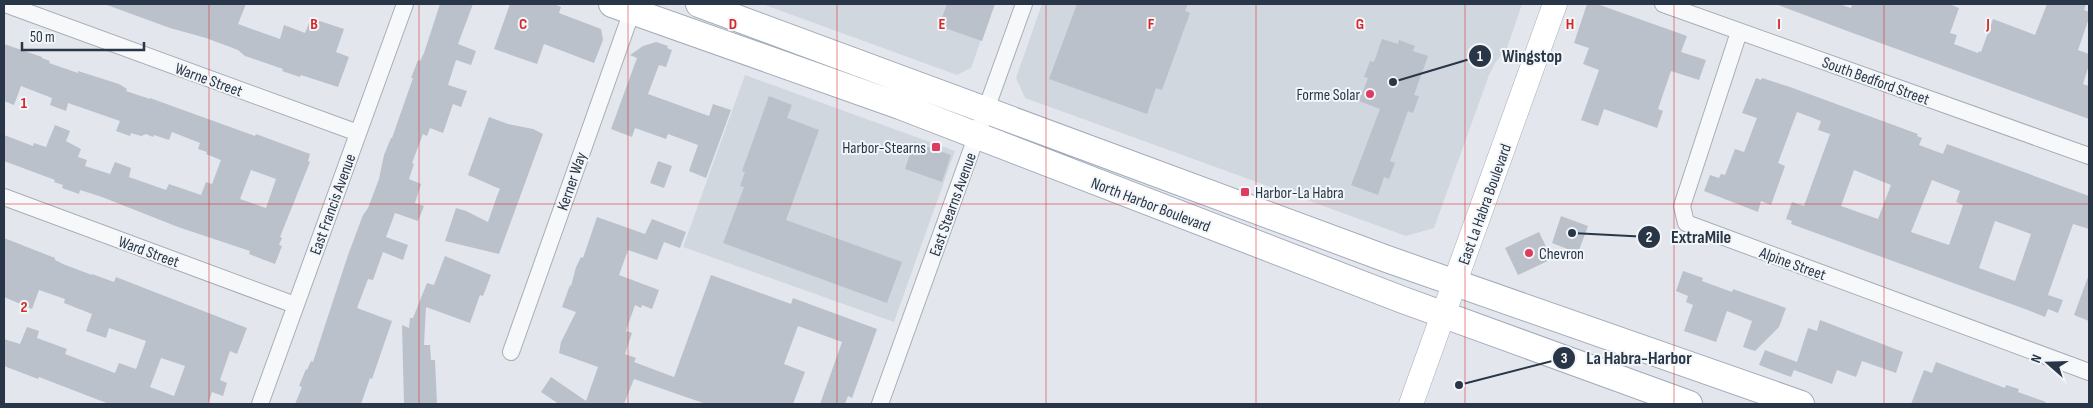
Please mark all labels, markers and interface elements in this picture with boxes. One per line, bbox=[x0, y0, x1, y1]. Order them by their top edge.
text: B bbox=[310, 15, 318, 34]
text: C bbox=[519, 15, 527, 34]
text: D bbox=[729, 15, 737, 34]
text: E bbox=[939, 15, 946, 34]
text: F bbox=[1148, 15, 1155, 34]
text: G bbox=[1356, 15, 1364, 34]
text: H bbox=[1566, 15, 1574, 34]
text: I bbox=[1777, 15, 1781, 34]
text: J bbox=[1985, 15, 1990, 34]
scale bar bbox=[22, 20, 145, 52]
text: 50 m bbox=[30, 28, 55, 47]
callout: Wingstop bbox=[1467, 39, 1572, 72]
text: Wingstop bbox=[1502, 46, 1562, 67]
text: 1 bbox=[1477, 47, 1483, 66]
street label: South Bedford Street bbox=[1819, 53, 1932, 110]
street label: Warne Street bbox=[172, 59, 245, 101]
place label: Forme Solar bbox=[1296, 86, 1360, 105]
marker: Forme Solar bbox=[1364, 88, 1376, 100]
text: 1 bbox=[21, 94, 28, 113]
place label: Harbor-Stearns bbox=[842, 139, 926, 158]
marker: Harbor-Stearns bbox=[930, 141, 942, 153]
street label: East La Habra Boulevard bbox=[1455, 142, 1516, 267]
street label: Kerner Way bbox=[554, 150, 591, 213]
street label: East Stearns Avenue bbox=[926, 150, 981, 259]
street label: East Francis Avenue bbox=[306, 152, 360, 257]
street label: North Harbor Boulevard bbox=[1088, 174, 1213, 237]
place label: Harbor-La Habra bbox=[1255, 184, 1344, 203]
marker: Harbor-La Habra bbox=[1239, 186, 1251, 198]
callout: ExtraMile bbox=[1636, 220, 1741, 253]
text: ExtraMile bbox=[1671, 227, 1731, 248]
text: 2 bbox=[1646, 228, 1652, 247]
street label: Ward Street bbox=[115, 233, 182, 272]
street label: Alpine Street bbox=[1756, 243, 1828, 285]
place label: Chevron bbox=[1539, 245, 1584, 264]
marker: Chevron bbox=[1523, 247, 1535, 259]
text: 2 bbox=[20, 298, 28, 317]
north arrow bbox=[2023, 338, 2073, 388]
callout: La Habra-Harbor bbox=[1551, 341, 1702, 374]
text: La Habra-Harbor bbox=[1586, 348, 1692, 369]
text: 3 bbox=[1561, 349, 1568, 368]
text: N bbox=[2027, 352, 2046, 365]

